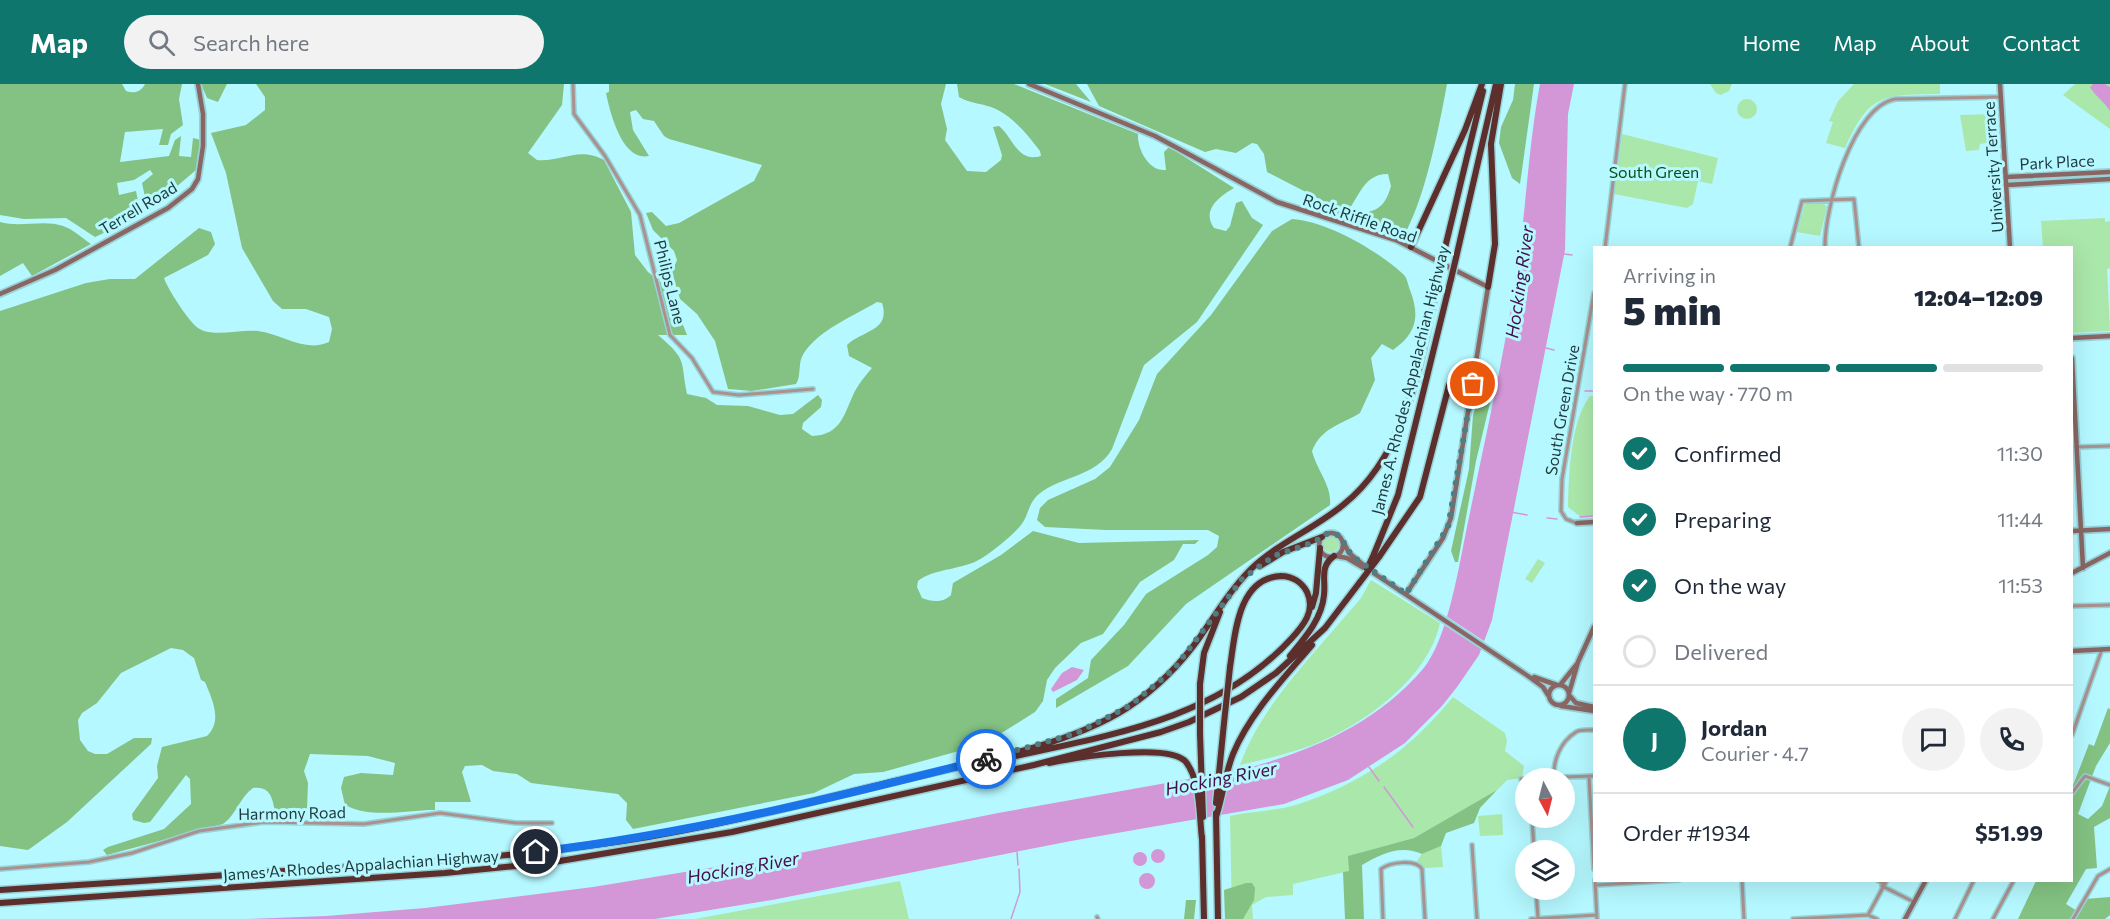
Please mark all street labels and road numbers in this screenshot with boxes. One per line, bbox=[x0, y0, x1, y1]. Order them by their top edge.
street label: University Terrace bbox=[1978, 101, 2007, 233]
street label: Park Place bbox=[2019, 150, 2095, 173]
street label: Terrell Road bbox=[96, 177, 180, 238]
street label: Rock Riffle Road bbox=[1301, 189, 1420, 246]
street label: Philips Lane bbox=[651, 238, 690, 326]
street label: James A. Rhodes Appalachian Highway bbox=[1367, 243, 1452, 516]
street label: South Green Drive bbox=[1541, 343, 1582, 477]
street label: Harmony Road bbox=[238, 802, 346, 823]
street label: James A. Rhodes Appalachian Highway bbox=[222, 845, 500, 884]

